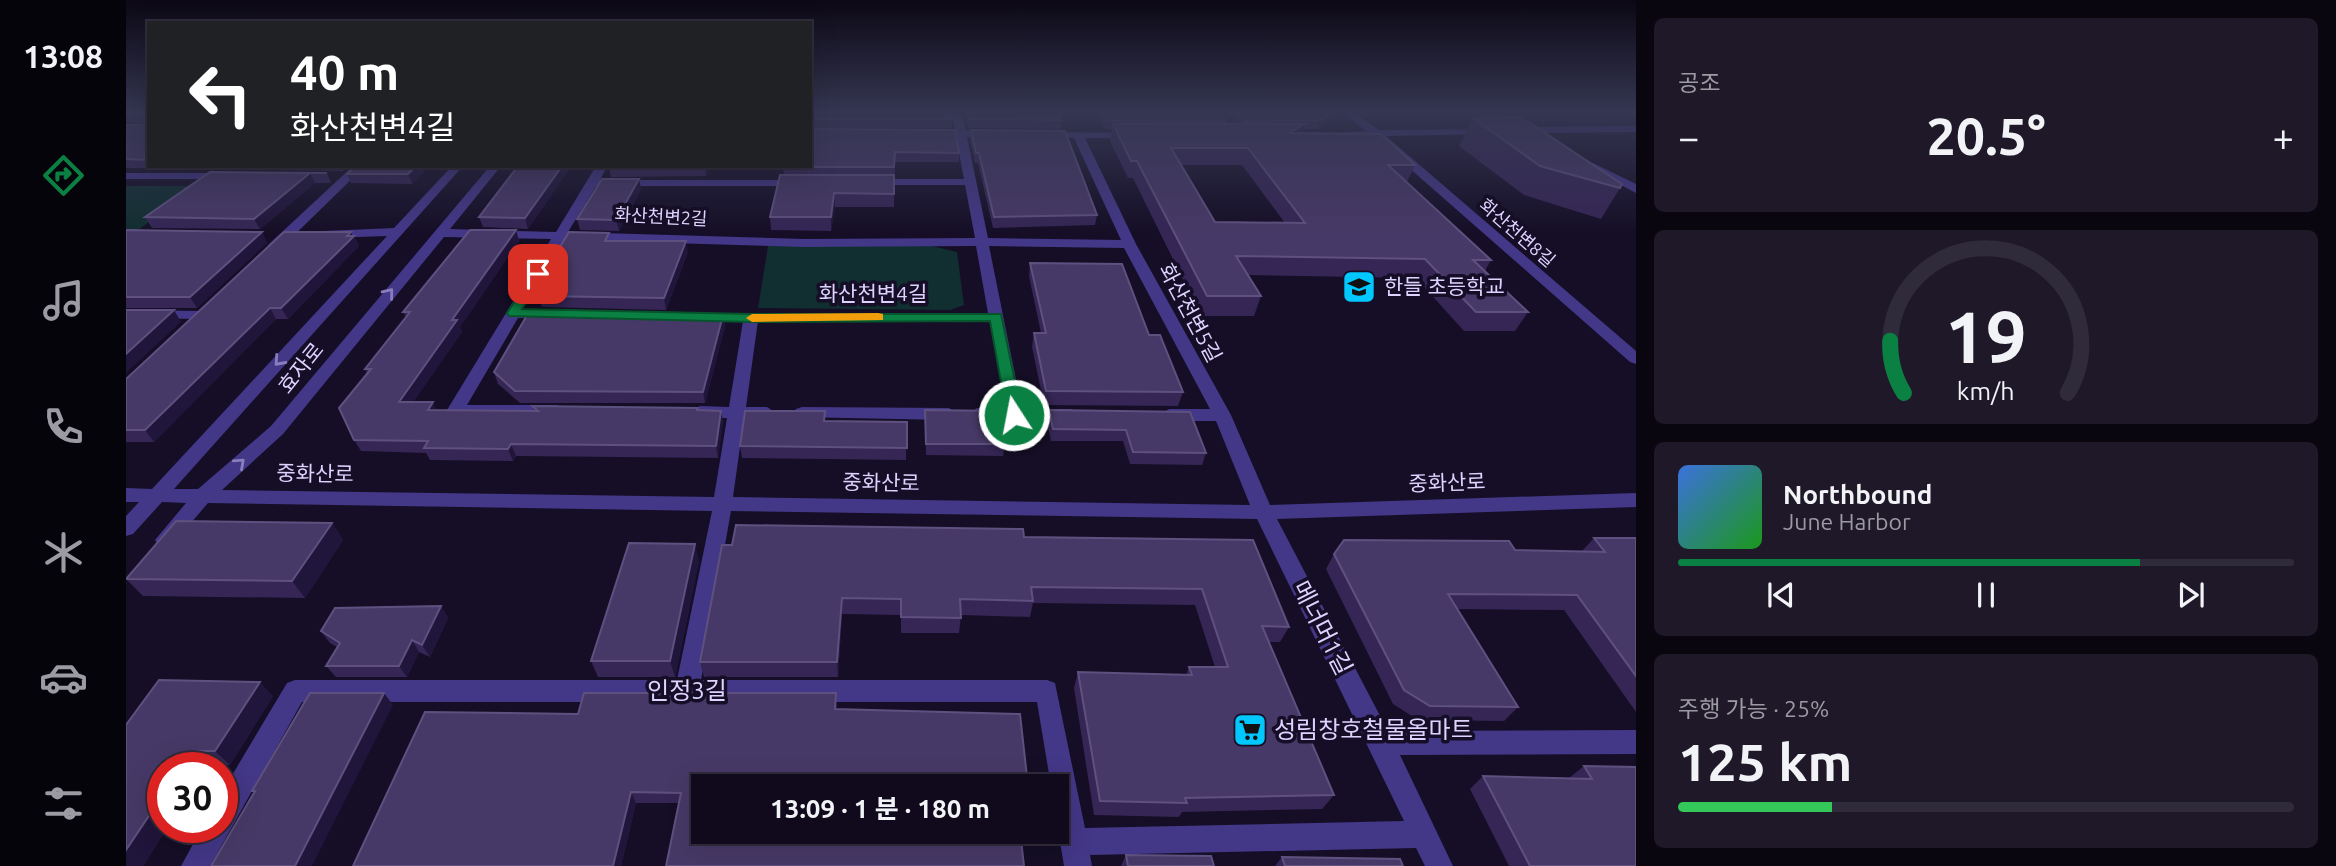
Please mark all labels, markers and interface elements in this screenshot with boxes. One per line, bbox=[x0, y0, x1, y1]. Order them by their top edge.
text: 13:08 bbox=[23, 38, 103, 74]
text: 40 m bbox=[290, 44, 399, 99]
icon: left bbox=[175, 49, 266, 140]
text: 공조 bbox=[1678, 70, 1720, 95]
text: 20.5° bbox=[1926, 107, 2046, 165]
text: 화산천변4길 bbox=[290, 109, 455, 145]
text: − bbox=[1678, 116, 1699, 158]
text: + bbox=[2273, 116, 2294, 158]
icon: directions bbox=[39, 151, 88, 200]
street label: 화산천변8길 bbox=[1476, 194, 1559, 270]
street label: 화산천변2길 bbox=[614, 204, 708, 228]
pin bbox=[508, 244, 568, 304]
icon: arrive bbox=[519, 255, 557, 293]
street label: 화산천변5길 bbox=[1155, 259, 1227, 366]
school or university icon: 한들 초등학교 bbox=[1340, 268, 1378, 306]
place label: 한들 초등학교 bbox=[1384, 274, 1505, 298]
icon: music bbox=[39, 276, 88, 325]
street label: 화산천변4길 bbox=[819, 281, 927, 305]
one-way arrow bbox=[381, 288, 393, 301]
text: 19 bbox=[1945, 295, 2027, 377]
street label: 효자로 bbox=[273, 337, 328, 397]
one-way arrow bbox=[275, 353, 288, 366]
text: km/h bbox=[1957, 377, 2015, 405]
position arrow bbox=[977, 378, 1051, 452]
icon: phone bbox=[39, 402, 88, 451]
one-way arrow bbox=[231, 459, 244, 471]
street label: 중화산로 bbox=[276, 460, 354, 486]
street label: 중화산로 bbox=[842, 469, 920, 495]
street label: 중화산로 bbox=[1408, 469, 1486, 495]
text: Northbound bbox=[1783, 480, 1932, 509]
text: June Harbor bbox=[1783, 509, 1911, 534]
icon: climate bbox=[39, 528, 88, 577]
street label: 메너머1길 bbox=[1287, 576, 1358, 679]
icon: previous bbox=[1762, 576, 1800, 614]
icon: pause bbox=[1967, 576, 2005, 614]
icon: next bbox=[2172, 576, 2210, 614]
icon: car bbox=[39, 653, 88, 702]
street label: 인정3길 bbox=[647, 677, 727, 704]
text: 주행 가능 · 25% bbox=[1678, 696, 1829, 721]
supermarket icon: 성림창호철물올마트 bbox=[1231, 711, 1269, 749]
place label: 성림창호철물올마트 bbox=[1274, 716, 1473, 743]
text: 125 km bbox=[1678, 733, 1852, 791]
speed limit sign: 30 bbox=[147, 752, 238, 843]
icon: filters bbox=[39, 779, 88, 828]
text: 13:09 · 1 분 · 180 m bbox=[770, 794, 990, 823]

